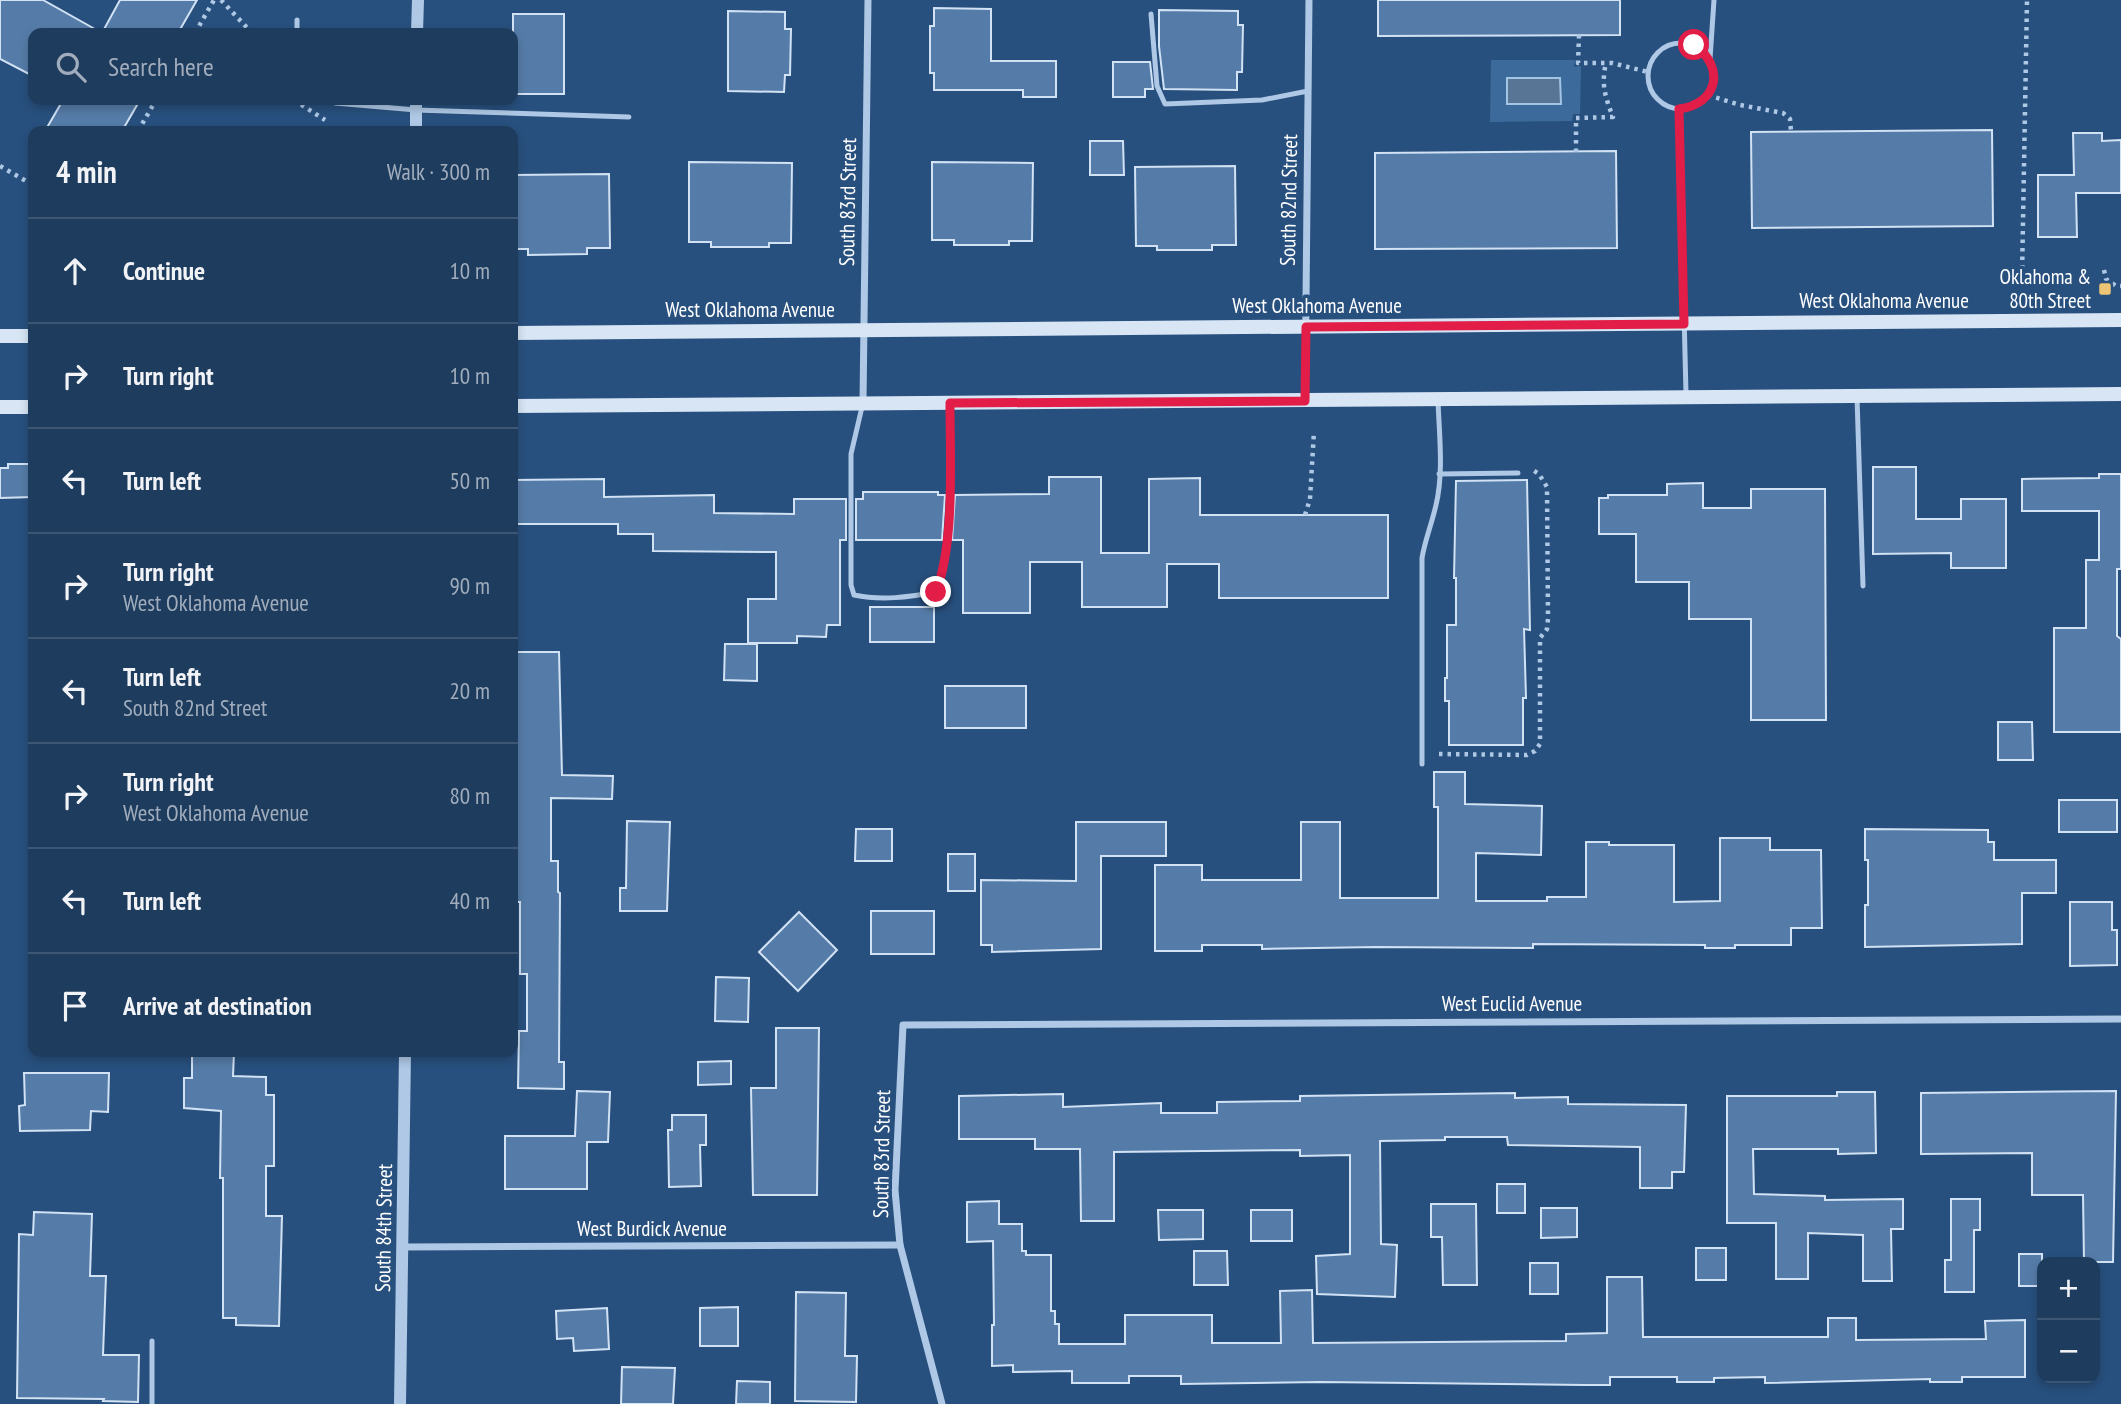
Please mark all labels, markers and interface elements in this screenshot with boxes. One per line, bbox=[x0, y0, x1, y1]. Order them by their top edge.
search box bbox=[28, 28, 518, 105]
route start bbox=[1678, 29, 1709, 60]
icon: search bbox=[52, 48, 90, 86]
text: Search here bbox=[108, 50, 214, 83]
street label: South 82nd Street bbox=[1274, 134, 1303, 266]
street label: South 83rd Street bbox=[833, 137, 862, 266]
text: 4 min bbox=[56, 152, 117, 191]
text: Walk · 300 m bbox=[387, 157, 490, 186]
icon: ahead bbox=[56, 252, 94, 290]
text: Continue bbox=[123, 254, 205, 287]
text: 10 m bbox=[449, 256, 490, 285]
place label: Oklahoma & 80th Street bbox=[1999, 263, 2091, 314]
marker: Oklahoma & 80th Street bbox=[2097, 281, 2113, 297]
street label: West Oklahoma Avenue bbox=[1799, 287, 1969, 314]
street label: West Oklahoma Avenue bbox=[1232, 292, 1402, 319]
street label: West Oklahoma Avenue bbox=[665, 296, 835, 323]
icon: right bbox=[56, 357, 94, 395]
text: Turn right bbox=[123, 359, 214, 392]
text: 10 m bbox=[449, 361, 490, 390]
icon: left bbox=[56, 462, 94, 500]
text: Turn left bbox=[123, 464, 201, 497]
text: 50 m bbox=[449, 466, 490, 495]
text: Turn right bbox=[123, 555, 214, 588]
icon: right bbox=[56, 567, 94, 605]
text: 90 m bbox=[449, 571, 490, 600]
route end bbox=[920, 576, 951, 607]
text: West Oklahoma Avenue bbox=[123, 588, 309, 617]
text: Turn left bbox=[123, 660, 201, 693]
icon: left bbox=[56, 672, 94, 710]
text: 20 m bbox=[449, 676, 490, 705]
text: South 82nd Street bbox=[123, 693, 267, 722]
text: Turn right bbox=[123, 765, 214, 798]
icon: right bbox=[56, 777, 94, 815]
text: 80 m bbox=[449, 781, 490, 810]
text: West Oklahoma Avenue bbox=[123, 798, 309, 827]
icon: left bbox=[56, 882, 94, 920]
text: Turn left bbox=[123, 884, 201, 917]
text: 40 m bbox=[449, 886, 490, 915]
icon: arrive bbox=[56, 987, 94, 1025]
text: Arrive at destination bbox=[123, 989, 312, 1022]
street label: West Euclid Avenue bbox=[1442, 990, 1582, 1017]
street label: South 83rd Street bbox=[867, 1089, 896, 1218]
street label: South 84th Street bbox=[369, 1163, 398, 1292]
street label: West Burdick Avenue bbox=[577, 1215, 727, 1242]
map controls bbox=[2037, 1257, 2100, 1383]
button: + bbox=[2037, 1257, 2100, 1320]
button: − bbox=[2037, 1320, 2100, 1383]

